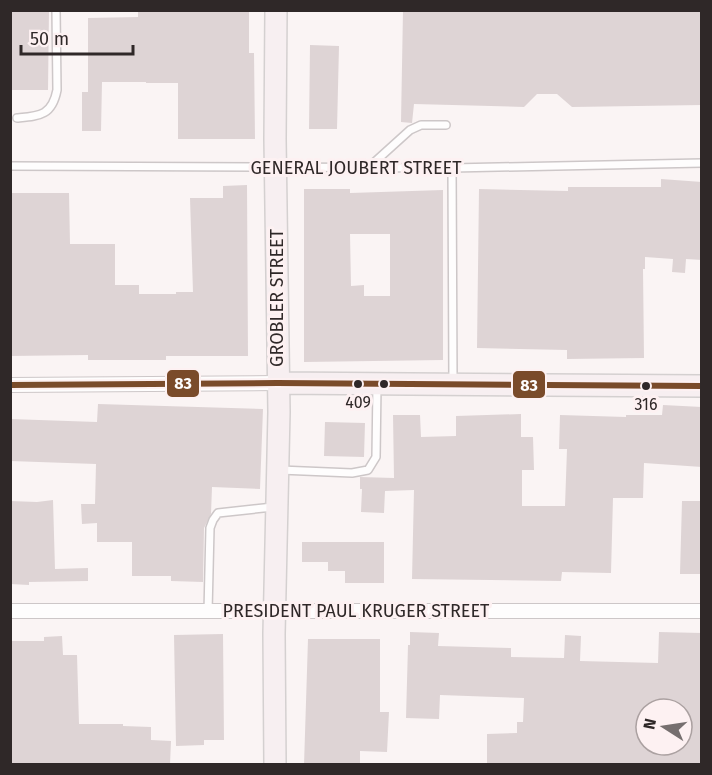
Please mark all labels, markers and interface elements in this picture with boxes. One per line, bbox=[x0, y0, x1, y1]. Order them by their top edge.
scale bar bbox=[21, 18, 134, 56]
text: 50 m bbox=[30, 28, 69, 50]
street label: GENERAL JOUBERT STREET bbox=[250, 157, 462, 179]
street label: GROBLER STREET bbox=[266, 228, 288, 367]
line badge: 83 bbox=[166, 369, 200, 398]
line badge: 83 bbox=[512, 370, 546, 399]
text: 83 bbox=[174, 374, 192, 393]
text: 83 bbox=[520, 376, 538, 395]
marker: 409 bbox=[352, 378, 364, 390]
unlabelled marker bbox=[378, 378, 390, 390]
marker: 316 bbox=[640, 380, 652, 392]
place label: 409 bbox=[345, 393, 371, 412]
place label: 316 bbox=[634, 395, 658, 414]
street label: PRESIDENT PAUL KRUGER STREET bbox=[223, 600, 490, 622]
north arrow bbox=[634, 697, 694, 757]
text: N bbox=[639, 717, 660, 731]

